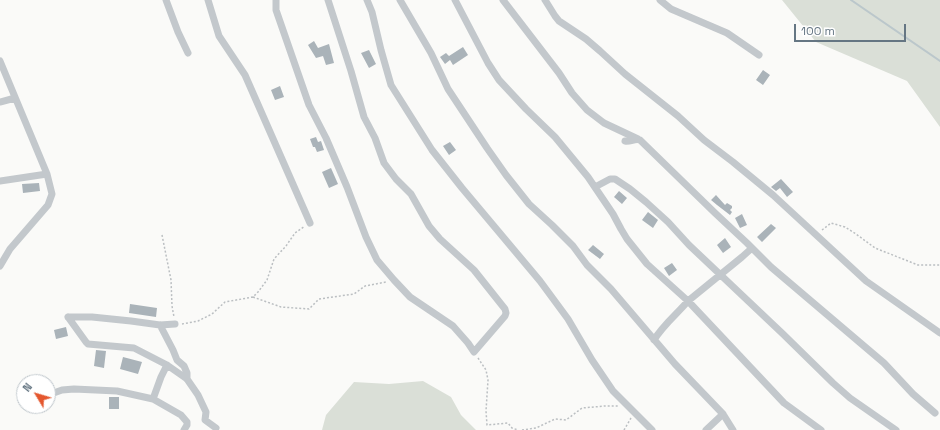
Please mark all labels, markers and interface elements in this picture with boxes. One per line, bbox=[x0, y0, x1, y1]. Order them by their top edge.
scale bar bbox=[796, 16, 908, 42]
text: 100 m bbox=[801, 23, 835, 39]
north arrow bbox=[16, 374, 56, 414]
text: N bbox=[20, 380, 35, 394]

